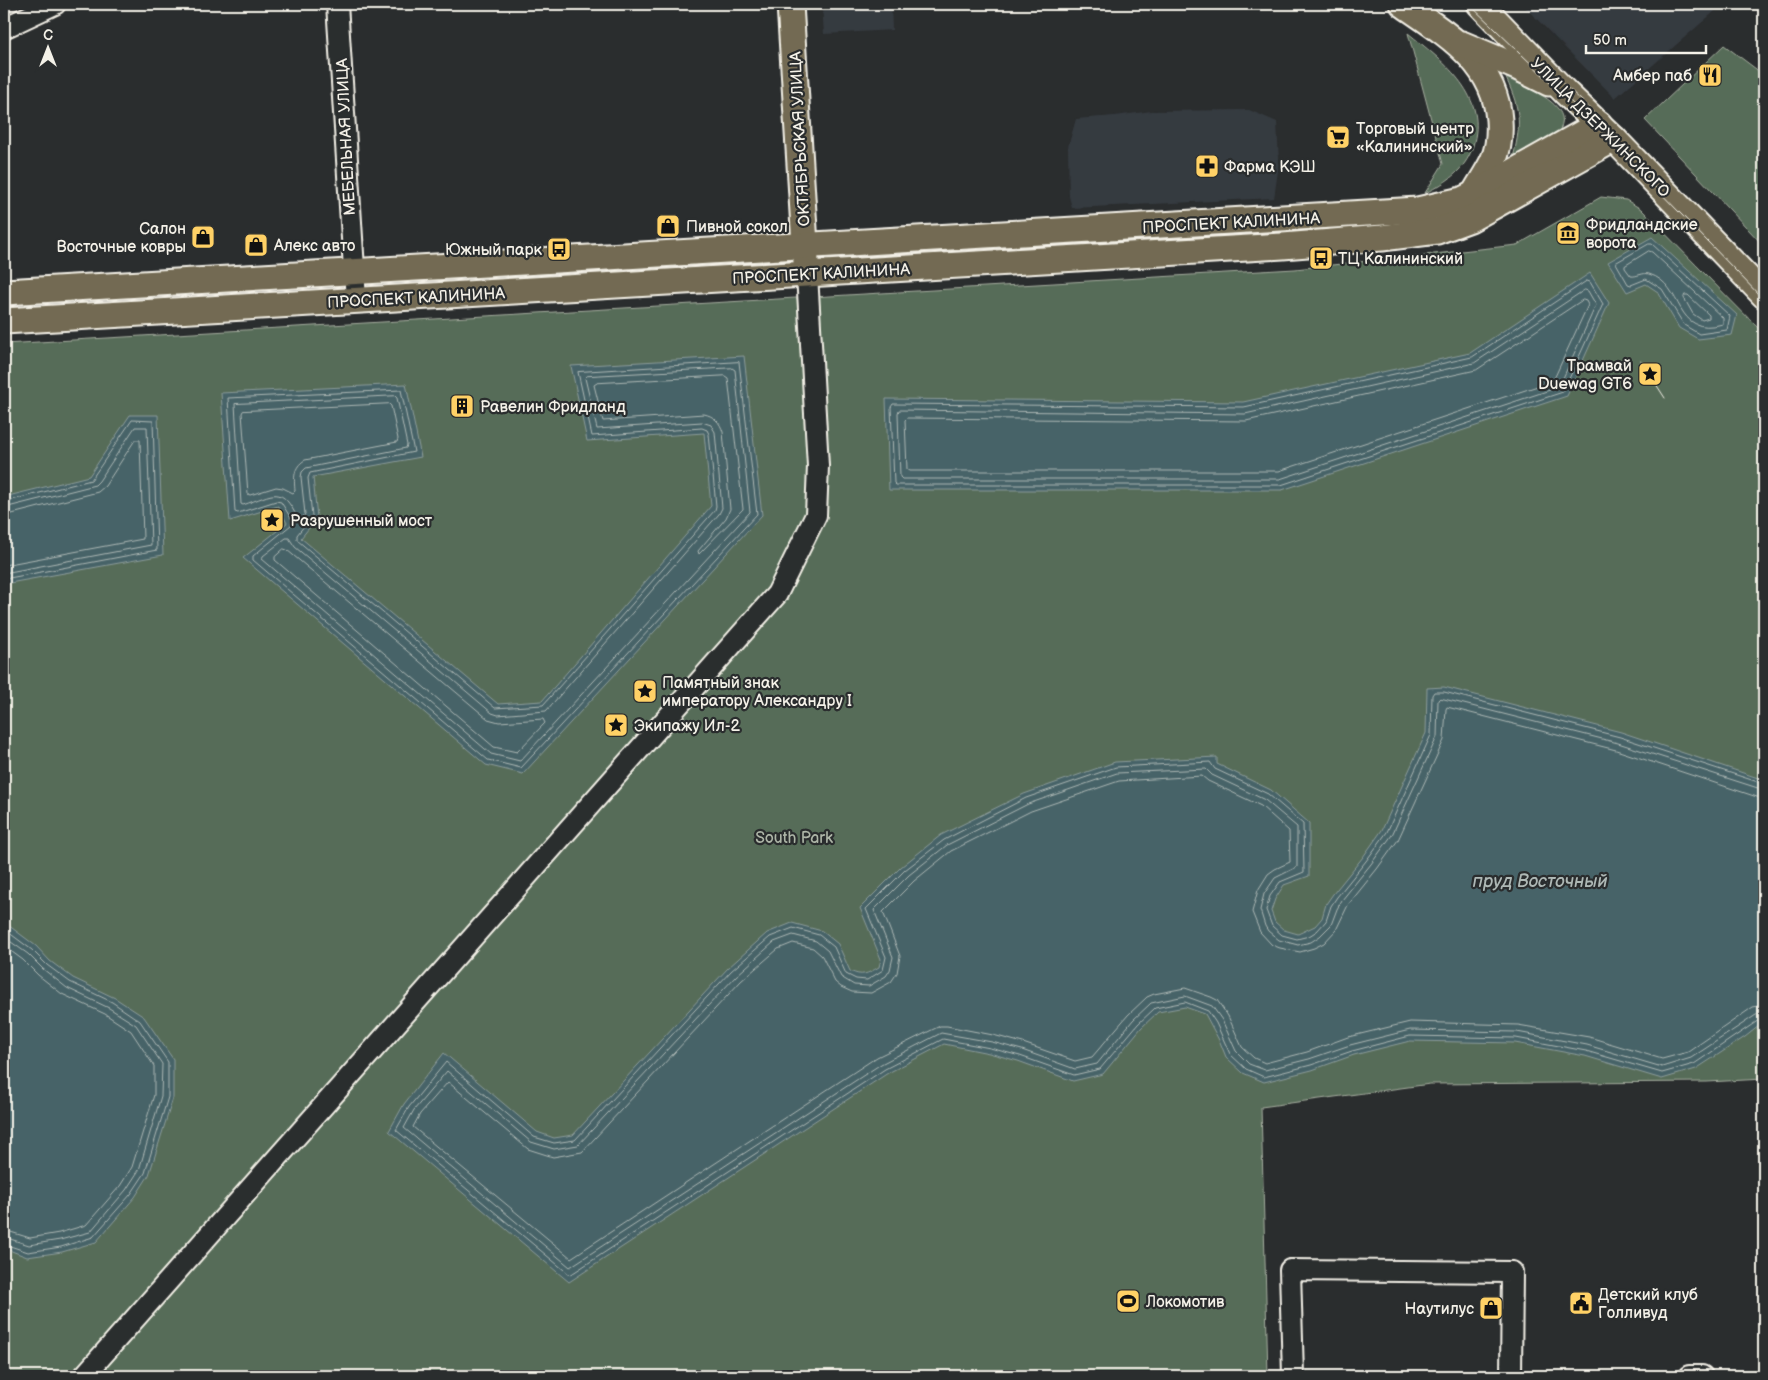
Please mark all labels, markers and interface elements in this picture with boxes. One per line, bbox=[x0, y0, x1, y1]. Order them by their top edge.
north arrow bbox=[22, 22, 72, 72]
scale bar bbox=[1586, 22, 1706, 54]
text: С bbox=[43, 27, 53, 44]
text: 50 m bbox=[1593, 31, 1627, 50]
street label: ОКТЯБРЬСКАЯ УЛИЦА bbox=[786, 51, 815, 227]
street label: УЛИЦА ДЗЕРЖИНСКОГО bbox=[1526, 54, 1674, 202]
street label: МЕБЕЛЬНАЯ УЛИЦА bbox=[333, 57, 360, 216]
restaurant icon: Амбер паб bbox=[1697, 62, 1723, 88]
place label: Амбер паб bbox=[1612, 67, 1692, 86]
place label: Торговый центр «Калининский» bbox=[1356, 120, 1474, 157]
supermarket icon: Торговый центр «Калининский» bbox=[1325, 124, 1351, 150]
pharmacy icon: Фарма КЭШ bbox=[1194, 153, 1220, 179]
place label: Фарма КЭШ bbox=[1224, 158, 1316, 177]
street label: ПРОСПЕКТ КАЛИНИНА bbox=[1142, 209, 1321, 238]
shop icon: Пивной сокол bbox=[655, 213, 681, 239]
place label: Фридландские ворота bbox=[1586, 216, 1698, 253]
place label: Пивной сокол bbox=[686, 218, 788, 237]
place label: Салон Восточные ковры bbox=[57, 220, 186, 257]
museum icon: Фридландские ворота bbox=[1555, 220, 1581, 246]
shop icon: Салон Восточные ковры bbox=[190, 224, 216, 250]
shop icon: Алекс авто bbox=[243, 232, 269, 258]
bus stop icon: Южный парк bbox=[546, 236, 572, 262]
place label: Алекс авто bbox=[273, 237, 355, 256]
place label: Южный парк bbox=[445, 241, 542, 260]
bus stop icon: ТЦ Калининский bbox=[1308, 245, 1334, 271]
place label: ТЦ Калининский bbox=[1338, 250, 1463, 269]
street label: ПРОСПЕКТ КАЛИНИНА bbox=[732, 260, 911, 289]
street label: ПРОСПЕКТ КАЛИНИНА bbox=[327, 284, 506, 313]
place label: Трамвай Duewag GT6 bbox=[1538, 357, 1632, 394]
place icon: Трамвай Duewag GT6 bbox=[1637, 361, 1663, 387]
building icon: Равелин Фридланд bbox=[449, 393, 475, 419]
place label: Равелин Фридланд bbox=[480, 398, 626, 417]
place icon: Разрушенный мост bbox=[259, 507, 285, 533]
place label: Разрушенный мост bbox=[290, 512, 433, 531]
place label: Памятный знак императору Александру I bbox=[662, 674, 852, 711]
place icon: Памятный знак императору Александру I bbox=[632, 678, 658, 704]
place icon: Экипажу Ил-2 bbox=[603, 712, 629, 738]
place label: Экипажу Ил-2 bbox=[634, 717, 741, 736]
park label: South Park bbox=[755, 829, 833, 848]
water label: пруд Восточный bbox=[1473, 871, 1607, 892]
place label: Детский клуб Голливуд bbox=[1598, 1286, 1698, 1323]
sports icon: Локомотив bbox=[1115, 1288, 1141, 1314]
public building icon: Детский клуб Голливуд bbox=[1568, 1290, 1594, 1316]
place label: Локомотив bbox=[1145, 1293, 1225, 1312]
shop icon: Наутилус bbox=[1478, 1295, 1504, 1321]
place label: Наутилус bbox=[1405, 1300, 1474, 1319]

